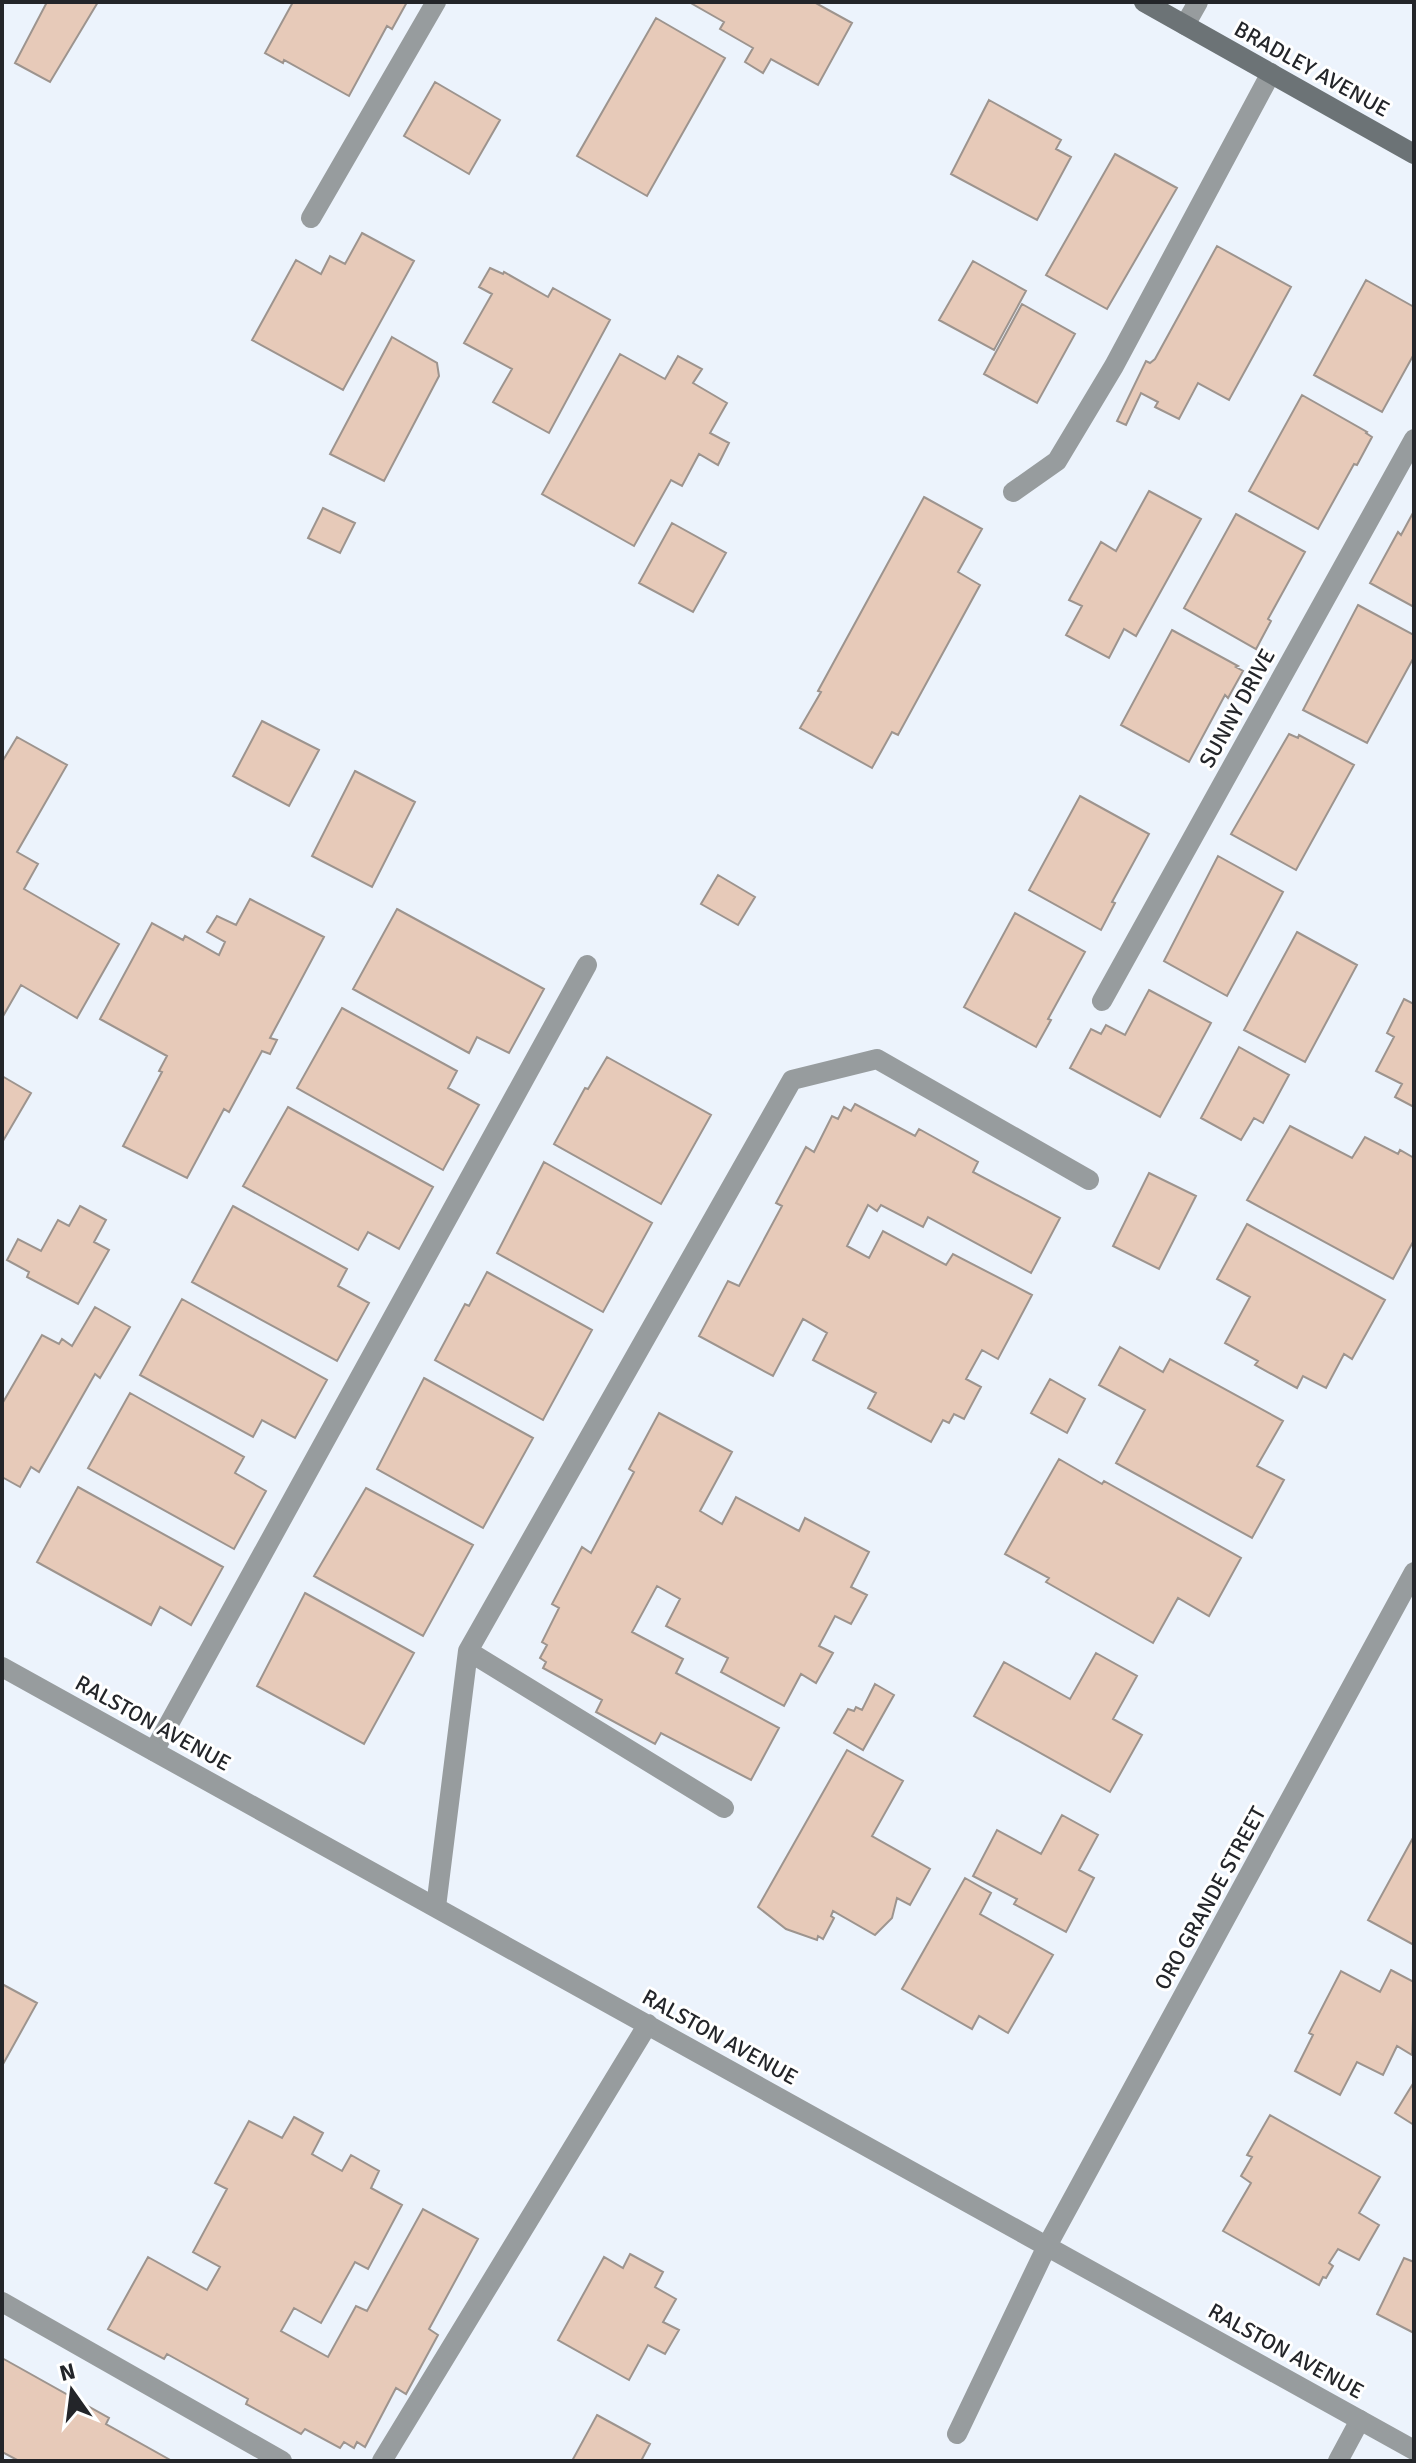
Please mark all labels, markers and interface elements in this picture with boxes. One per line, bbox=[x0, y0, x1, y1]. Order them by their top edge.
street label: BRADLEY AVENUE bbox=[1230, 15, 1394, 123]
street label: SUNNY DRIVE bbox=[1193, 644, 1281, 772]
street label: RALSTON AVENUE bbox=[71, 1669, 235, 1777]
street label: ORO GRANDE STREET bbox=[1148, 1801, 1272, 1994]
street label: RALSTON AVENUE bbox=[638, 1983, 802, 2091]
street label: RALSTON AVENUE bbox=[1204, 2297, 1368, 2405]
north arrow bbox=[32, 2351, 112, 2431]
text: N bbox=[57, 2357, 78, 2387]

